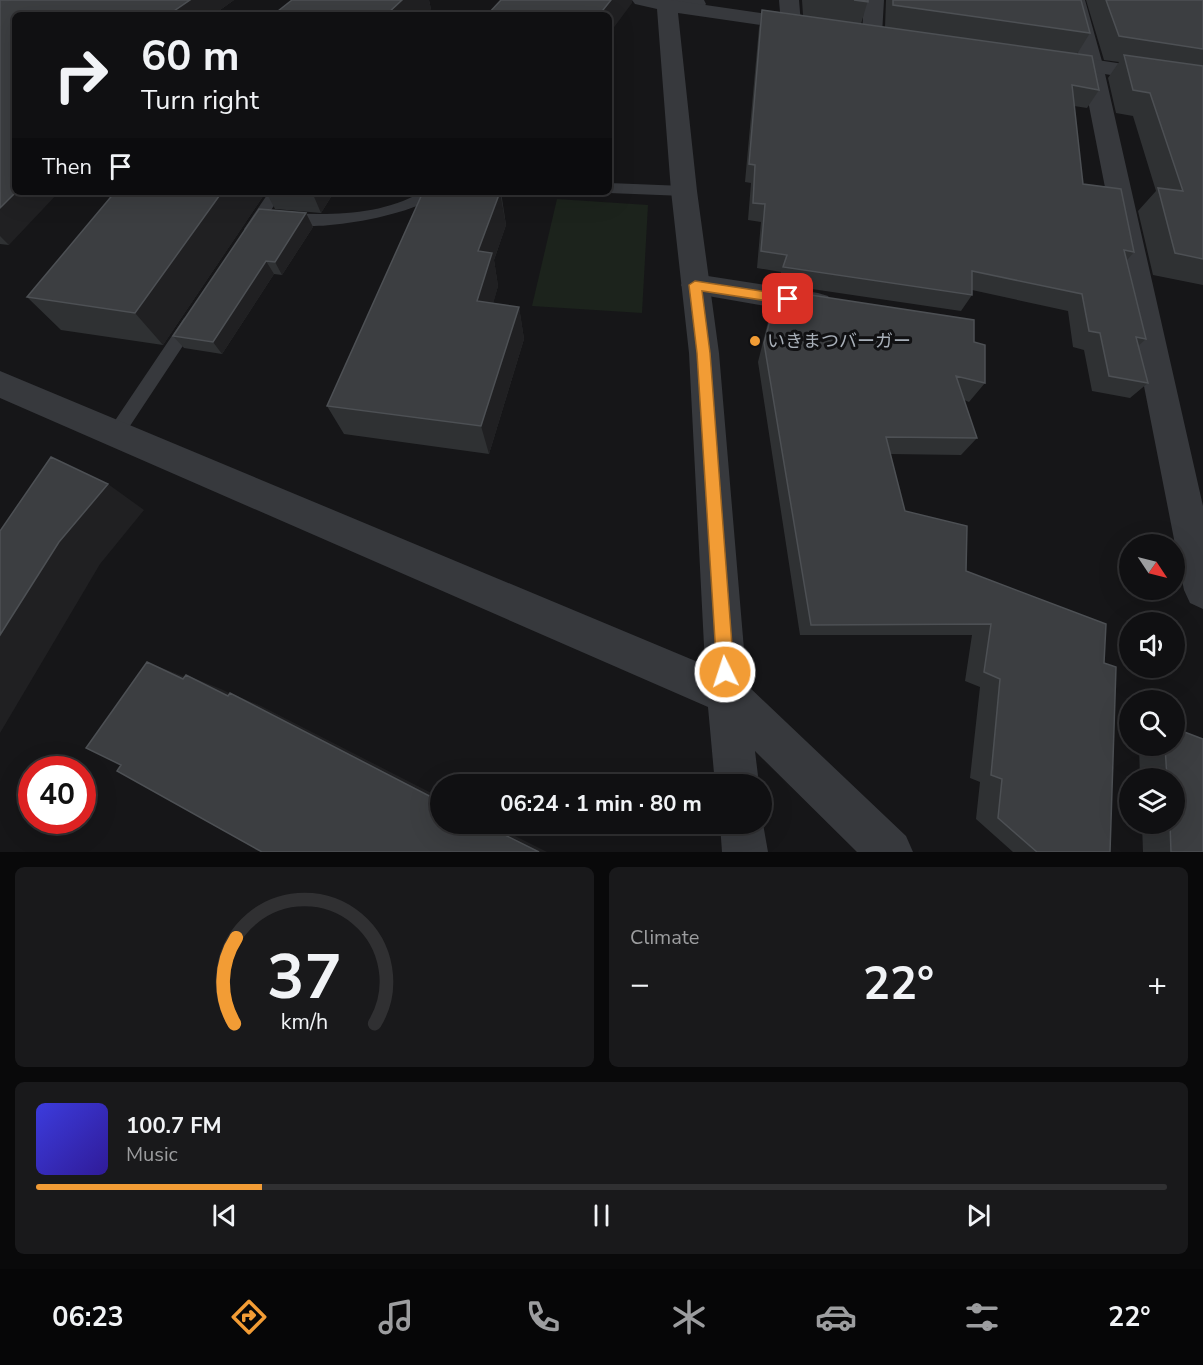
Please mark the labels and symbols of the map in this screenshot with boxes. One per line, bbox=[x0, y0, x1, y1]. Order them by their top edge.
pin bbox=[762, 273, 813, 324]
place label: いきまつバーガー bbox=[767, 329, 911, 353]
marker: いきまつバーガー bbox=[748, 334, 762, 348]
north arrow bbox=[1119, 534, 1185, 600]
position arrow bbox=[693, 640, 757, 704]
speed limit sign: 40 bbox=[18, 756, 96, 834]

